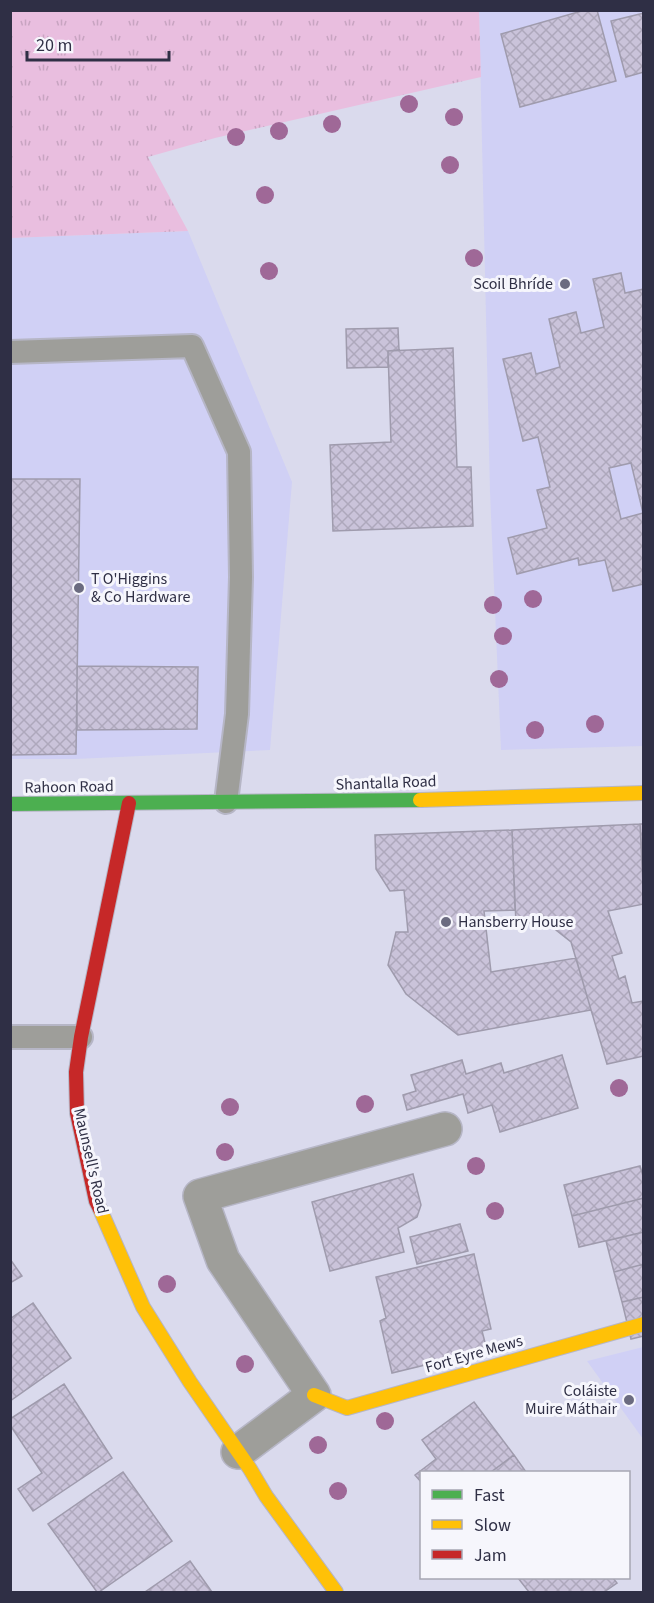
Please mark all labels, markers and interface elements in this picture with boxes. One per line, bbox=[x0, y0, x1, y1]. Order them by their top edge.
scale bar bbox=[27, 24, 170, 62]
text: 20 m bbox=[36, 33, 72, 58]
place label: Scoil Bhríde bbox=[473, 273, 553, 295]
marker: Scoil Bhríde bbox=[558, 277, 572, 291]
place label: T O'Higgins & Co Hardware bbox=[91, 568, 191, 608]
marker: T O'Higgins & Co Hardware bbox=[72, 581, 86, 595]
street label: Shantalla Road bbox=[335, 770, 437, 796]
street label: Rahoon Road bbox=[24, 775, 114, 799]
place label: Hansberry House bbox=[458, 911, 573, 933]
marker: Hansberry House bbox=[439, 915, 453, 929]
street label: Maunsell's Road bbox=[68, 1106, 114, 1216]
street label: Fort Eyre Mews bbox=[423, 1329, 526, 1378]
place label: Coláiste Muire Máthair bbox=[525, 1380, 617, 1420]
marker: Coláiste Muire Máthair bbox=[622, 1393, 636, 1407]
legend bbox=[420, 1471, 630, 1579]
text: Fast bbox=[474, 1483, 505, 1508]
text: Slow bbox=[474, 1513, 511, 1538]
text: Jam bbox=[474, 1543, 507, 1568]

